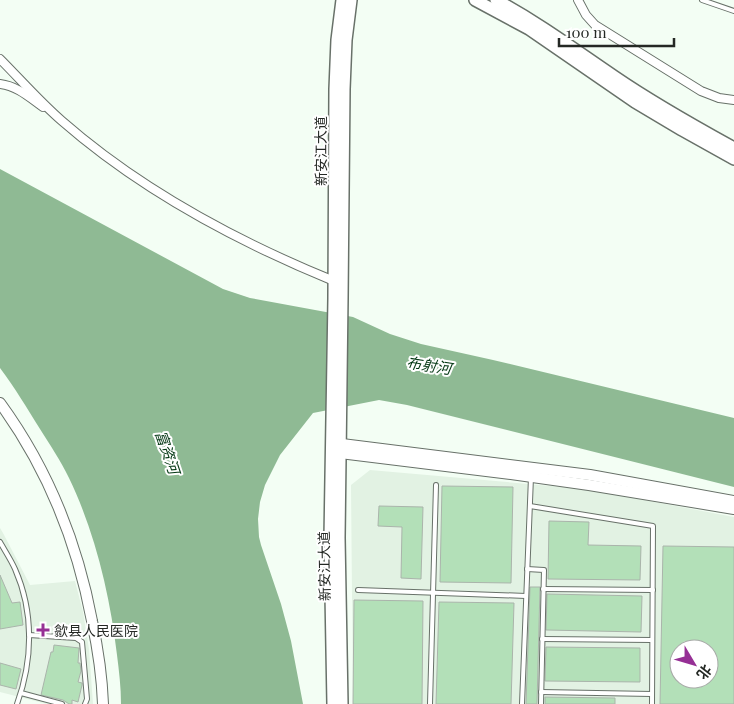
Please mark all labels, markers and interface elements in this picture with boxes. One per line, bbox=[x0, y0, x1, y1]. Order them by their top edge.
scale bar bbox=[559, 15, 674, 47]
text: 100 m bbox=[566, 22, 607, 42]
street label: 新安江大道 bbox=[311, 116, 330, 186]
water label: 布射河 bbox=[405, 352, 456, 379]
water label: 富资河 bbox=[151, 427, 186, 479]
street label: 新安江大道 bbox=[314, 531, 334, 601]
place label: 歙县人民医院 bbox=[54, 621, 138, 640]
marker: 歙县人民医院 bbox=[36, 623, 50, 637]
north arrow bbox=[669, 639, 719, 689]
text: 北 bbox=[693, 661, 716, 684]

